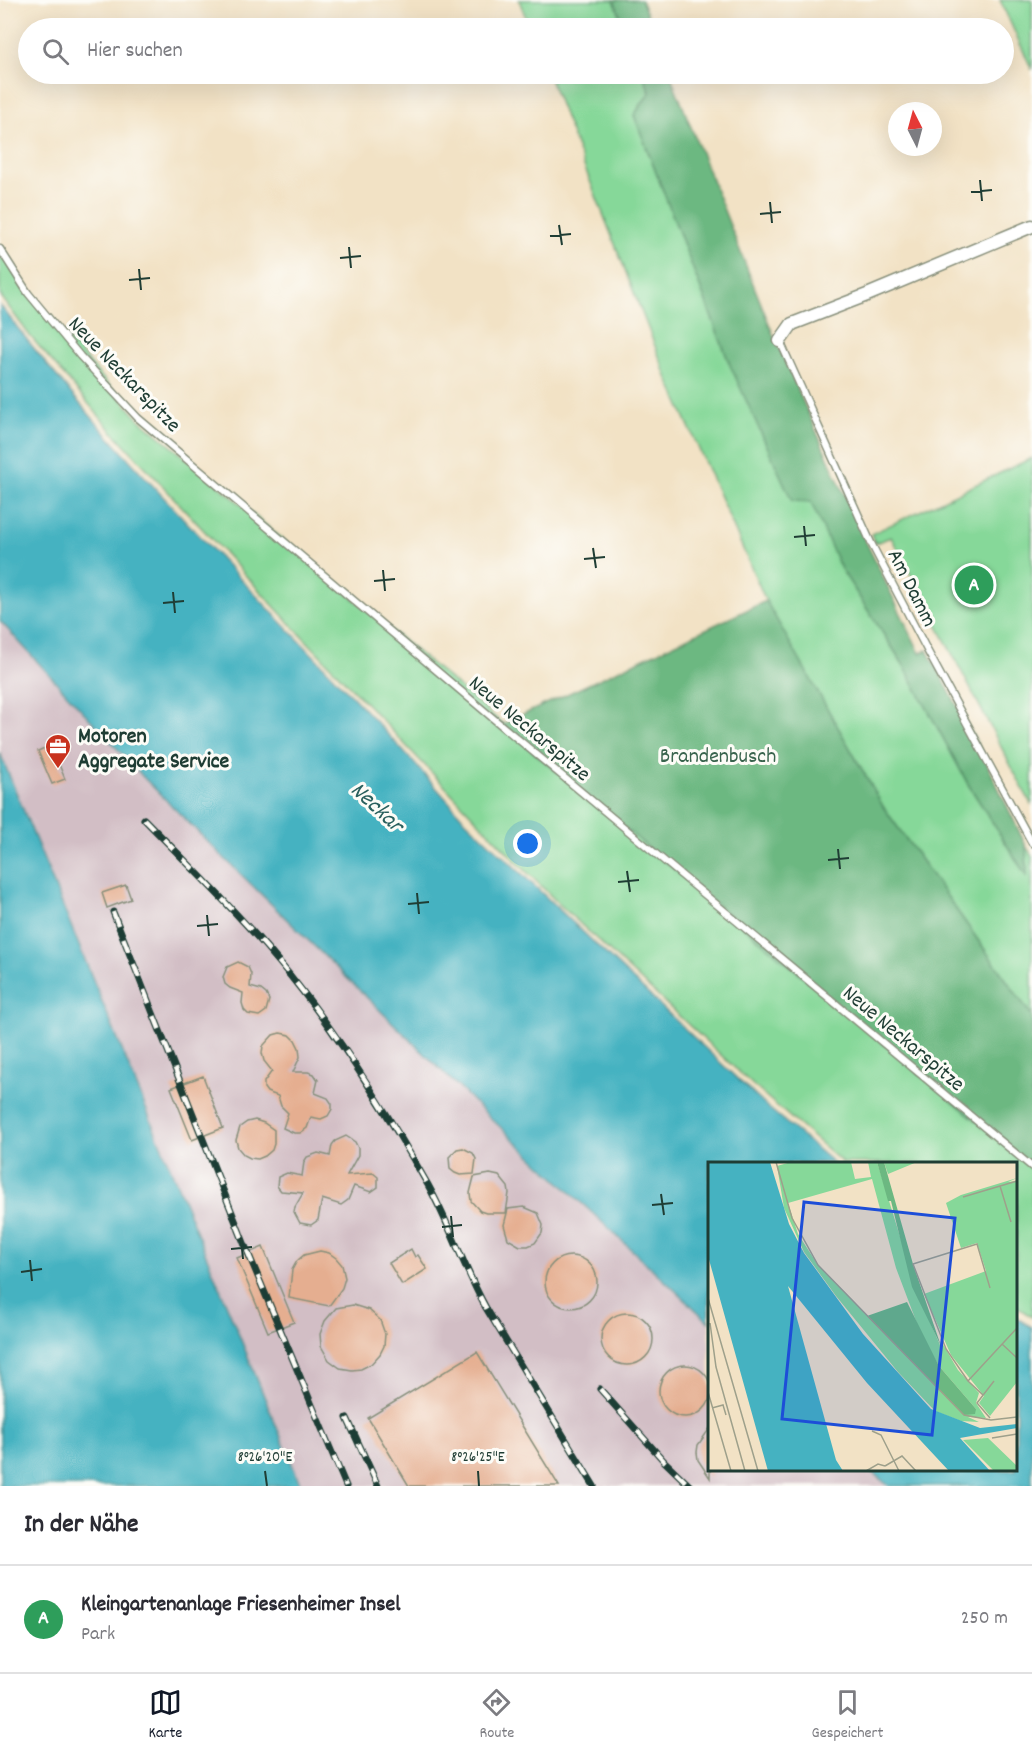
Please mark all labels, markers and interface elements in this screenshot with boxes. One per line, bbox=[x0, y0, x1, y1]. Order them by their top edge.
search box bbox=[18, 18, 1014, 84]
icon: search bbox=[39, 35, 72, 68]
text: Hier suchen bbox=[87, 36, 183, 67]
north arrow bbox=[888, 102, 942, 156]
street label: Neue Neckarspitze bbox=[60, 310, 187, 441]
street label: Am Damm bbox=[878, 544, 944, 633]
pin: A bbox=[954, 562, 994, 608]
street label: Neue Neckarspitze bbox=[461, 669, 597, 790]
place label: Motoren Aggregate Service bbox=[78, 722, 230, 778]
office icon: Motoren Aggregate Service bbox=[43, 732, 73, 770]
park label: Brandenbusch bbox=[660, 742, 776, 773]
water label: Neckar bbox=[342, 775, 413, 844]
your location bbox=[513, 829, 542, 858]
street label: Neue Neckarspitze bbox=[835, 979, 971, 1100]
inset map bbox=[708, 1162, 1017, 1471]
text: 8°26'20"E bbox=[238, 1447, 292, 1469]
text: 8°26'25"E bbox=[451, 1447, 505, 1469]
text: In der Nähe bbox=[24, 1507, 138, 1544]
text: Kleingartenanlage Friesenheimer Insel bbox=[81, 1590, 400, 1621]
text: A bbox=[38, 1605, 49, 1633]
text: 250 m bbox=[961, 1605, 1008, 1633]
text: Park bbox=[81, 1621, 115, 1649]
tab: Karte bbox=[149, 1686, 182, 1745]
tab: Route bbox=[480, 1686, 514, 1745]
tab: Gespeichert bbox=[812, 1686, 883, 1745]

